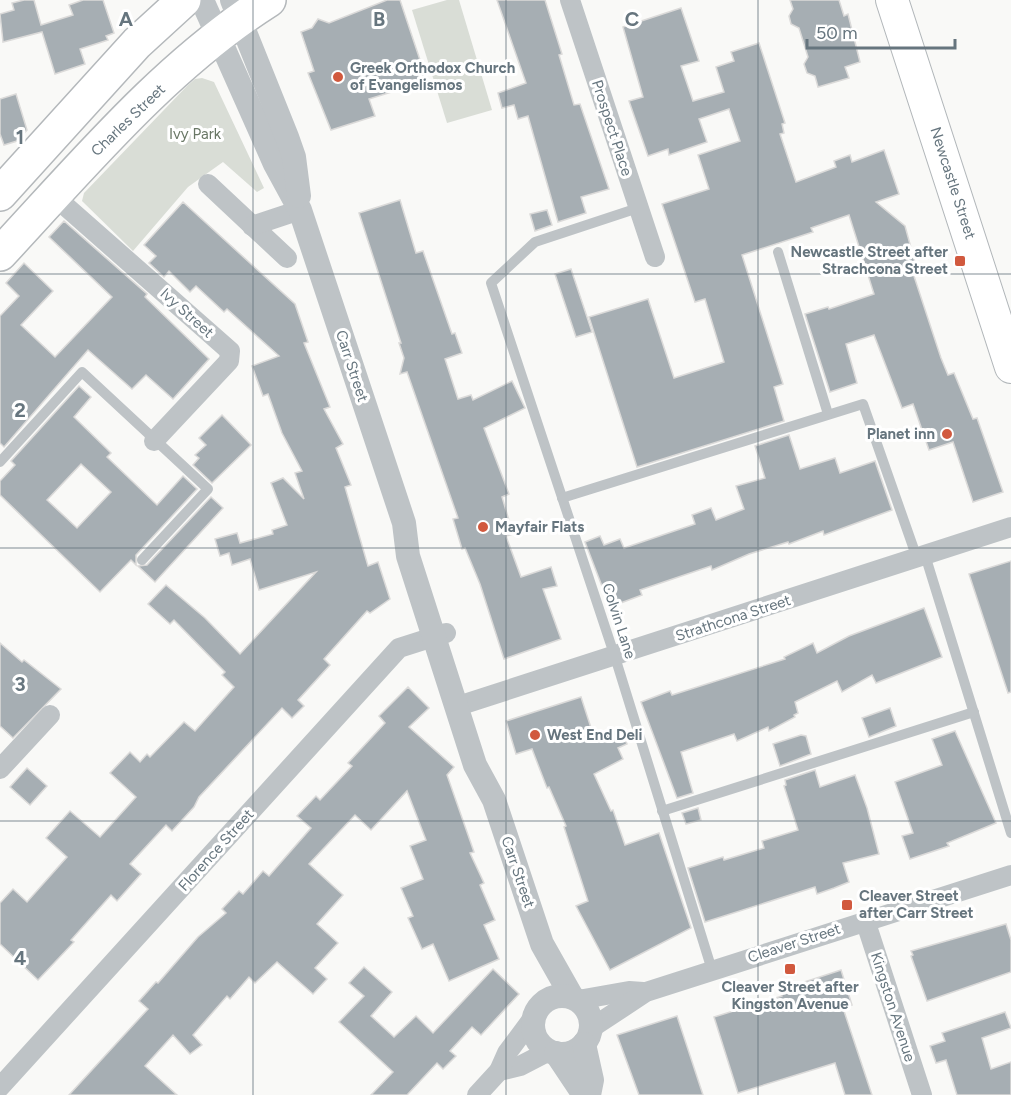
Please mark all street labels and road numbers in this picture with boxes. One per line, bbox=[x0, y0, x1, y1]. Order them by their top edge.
street label: Prospect Place bbox=[588, 78, 636, 178]
street label: Charles Street bbox=[87, 80, 169, 160]
street label: Newcastle Street bbox=[926, 125, 980, 242]
street label: Ivy Street bbox=[157, 284, 218, 342]
street label: Carr Street bbox=[332, 328, 372, 404]
street label: Colvin Lane bbox=[598, 581, 640, 661]
street label: Strathcona Street bbox=[673, 591, 793, 645]
street label: Florence Street bbox=[175, 805, 258, 895]
street label: Carr Street bbox=[497, 834, 539, 910]
street label: Cleaver Street bbox=[745, 919, 843, 966]
street label: Kingston Avenue bbox=[867, 950, 919, 1064]

